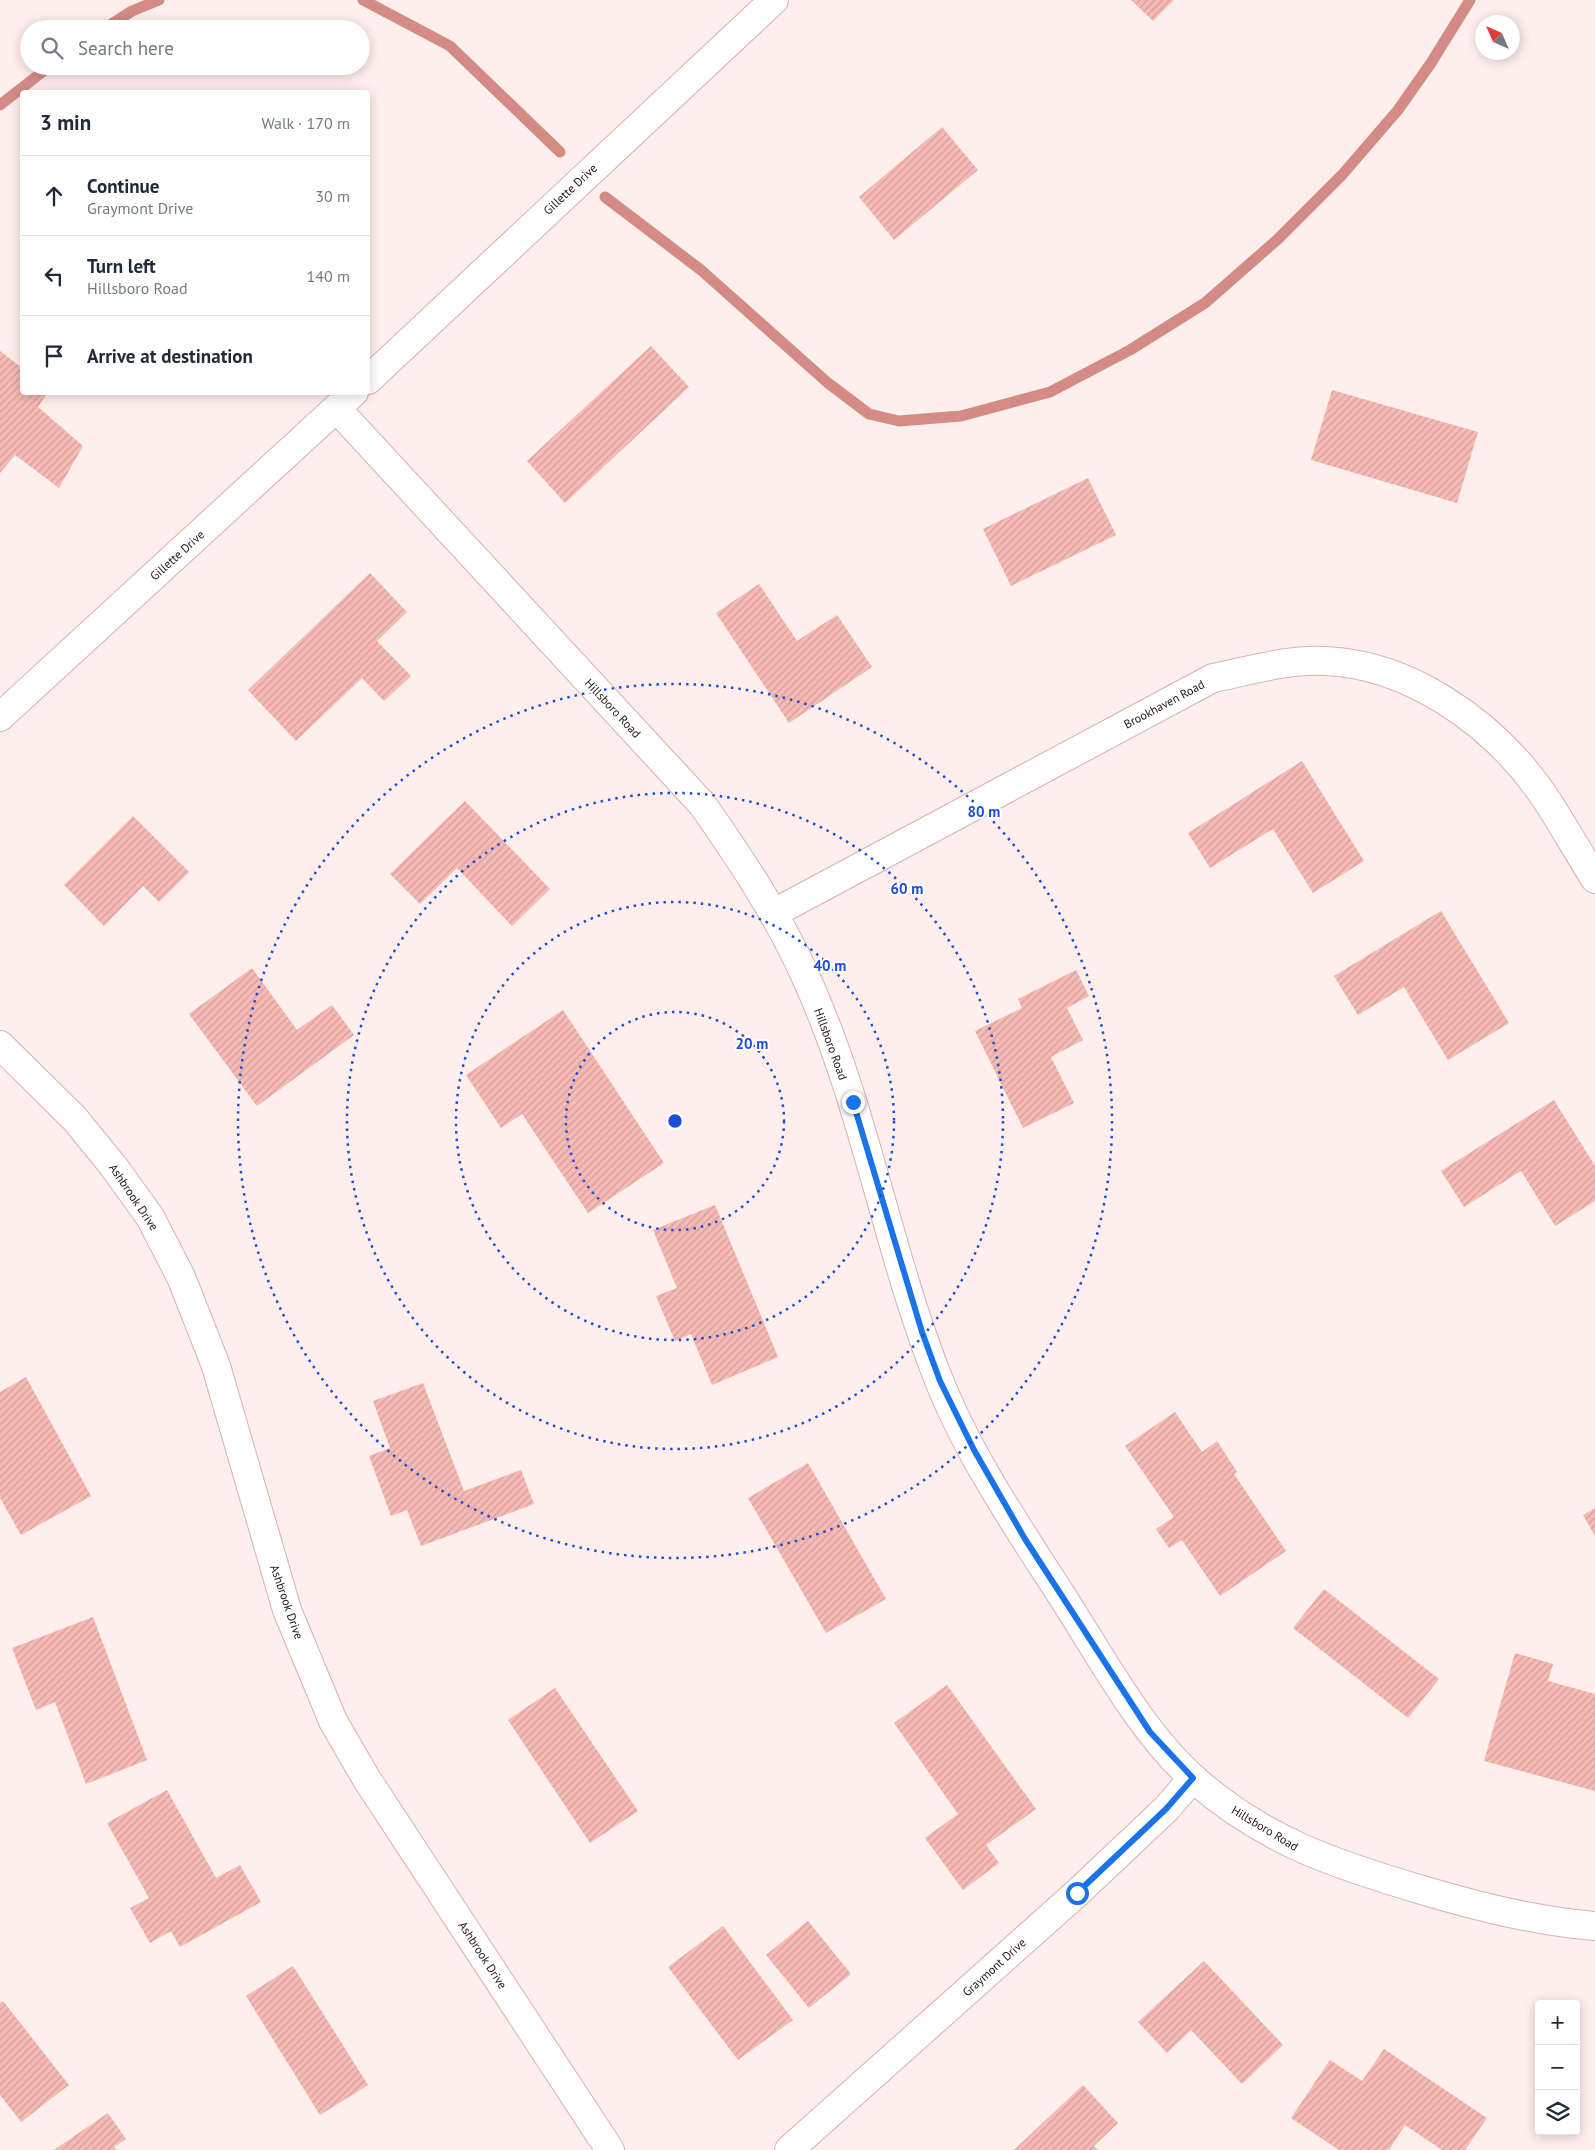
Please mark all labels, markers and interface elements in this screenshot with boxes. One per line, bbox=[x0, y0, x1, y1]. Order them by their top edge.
north arrow bbox=[1475, 15, 1520, 60]
search box bbox=[20, 20, 370, 75]
icon: search bbox=[38, 34, 66, 62]
text: Search here bbox=[78, 36, 174, 60]
text: 3 min bbox=[40, 109, 91, 136]
text: Walk · 170 m bbox=[261, 113, 350, 133]
street label: Gillette Drive bbox=[540, 160, 600, 218]
text: Continue bbox=[87, 174, 159, 198]
icon: ahead bbox=[40, 182, 68, 210]
text: 30 m bbox=[315, 186, 350, 206]
text: Graymont Drive bbox=[87, 198, 194, 218]
text: Turn left bbox=[87, 254, 156, 278]
icon: left bbox=[40, 262, 68, 290]
text: 140 m bbox=[307, 266, 350, 286]
text: Hillsboro Road bbox=[87, 278, 188, 298]
icon: arrive bbox=[40, 342, 68, 370]
text: Arrive at destination bbox=[87, 344, 253, 368]
street label: Gillette Drive bbox=[147, 527, 207, 583]
street label: Hillsboro Road bbox=[582, 675, 644, 741]
street label: Brookhaven Road bbox=[1121, 676, 1207, 732]
text: 80 m bbox=[968, 802, 1000, 821]
text: 60 m bbox=[891, 879, 923, 898]
text: 40 m bbox=[814, 956, 846, 975]
street label: Hillsboro Road bbox=[811, 1006, 851, 1082]
text: 20 m bbox=[736, 1034, 768, 1053]
route end bbox=[842, 1091, 865, 1114]
centre of rings bbox=[666, 1112, 684, 1130]
street label: Ashbrook Drive bbox=[106, 1161, 162, 1233]
street label: Ashbrook Drive bbox=[267, 1563, 307, 1641]
street label: Hillsboro Road bbox=[1229, 1802, 1301, 1854]
route start bbox=[1066, 1882, 1089, 1905]
street label: Ashbrook Drive bbox=[456, 1918, 510, 1992]
street label: Graymont Drive bbox=[959, 1935, 1029, 1999]
map controls bbox=[1535, 2000, 1580, 2135]
button: + bbox=[1535, 2000, 1580, 2045]
button: − bbox=[1535, 2045, 1580, 2090]
button: layers bbox=[1535, 2090, 1580, 2135]

